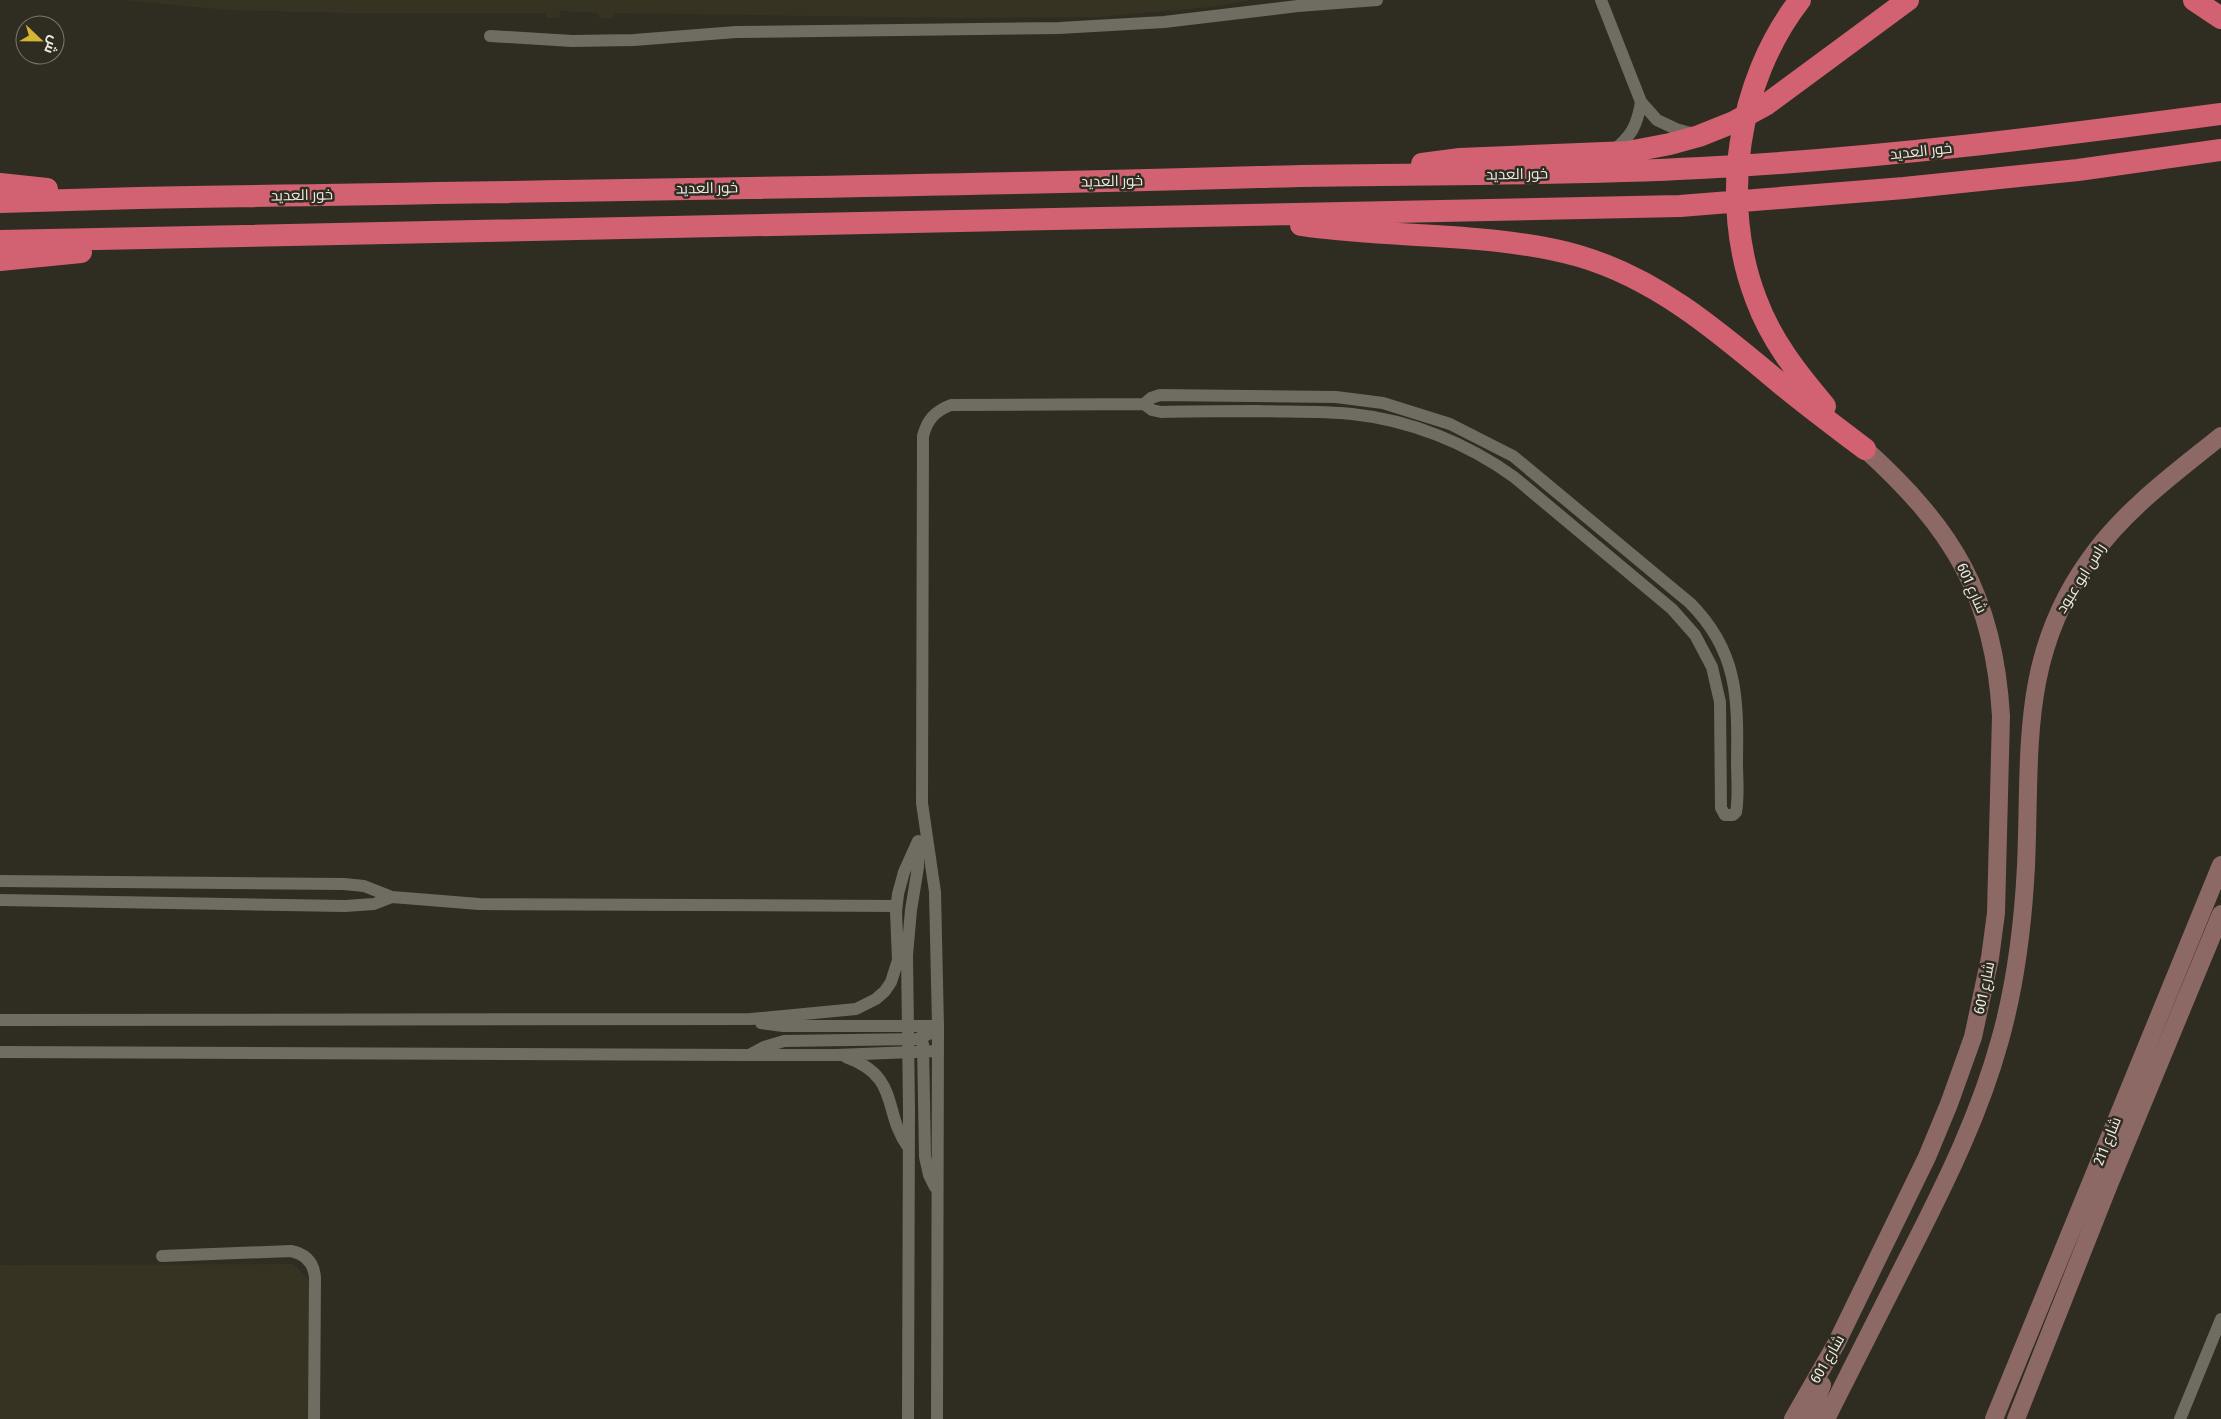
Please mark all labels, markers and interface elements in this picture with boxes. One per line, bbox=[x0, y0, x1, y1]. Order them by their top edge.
north arrow bbox=[15, 15, 65, 65]
text: ش bbox=[40, 33, 63, 56]
street label: خور العديد bbox=[1889, 139, 1953, 163]
street label: خور العديد bbox=[1486, 164, 1548, 184]
street label: خور العديد bbox=[1081, 171, 1143, 191]
street label: خور العديد bbox=[676, 178, 738, 198]
street label: خور العديد bbox=[271, 185, 333, 205]
street label: راس ابو عبود bbox=[2052, 540, 2110, 617]
street label: شارع 601 bbox=[1951, 560, 1991, 617]
street label: شارع 601 bbox=[1970, 960, 2000, 1016]
street label: شارع 211 bbox=[2089, 1114, 2127, 1168]
street label: شارع 601 bbox=[1806, 1331, 1850, 1388]

